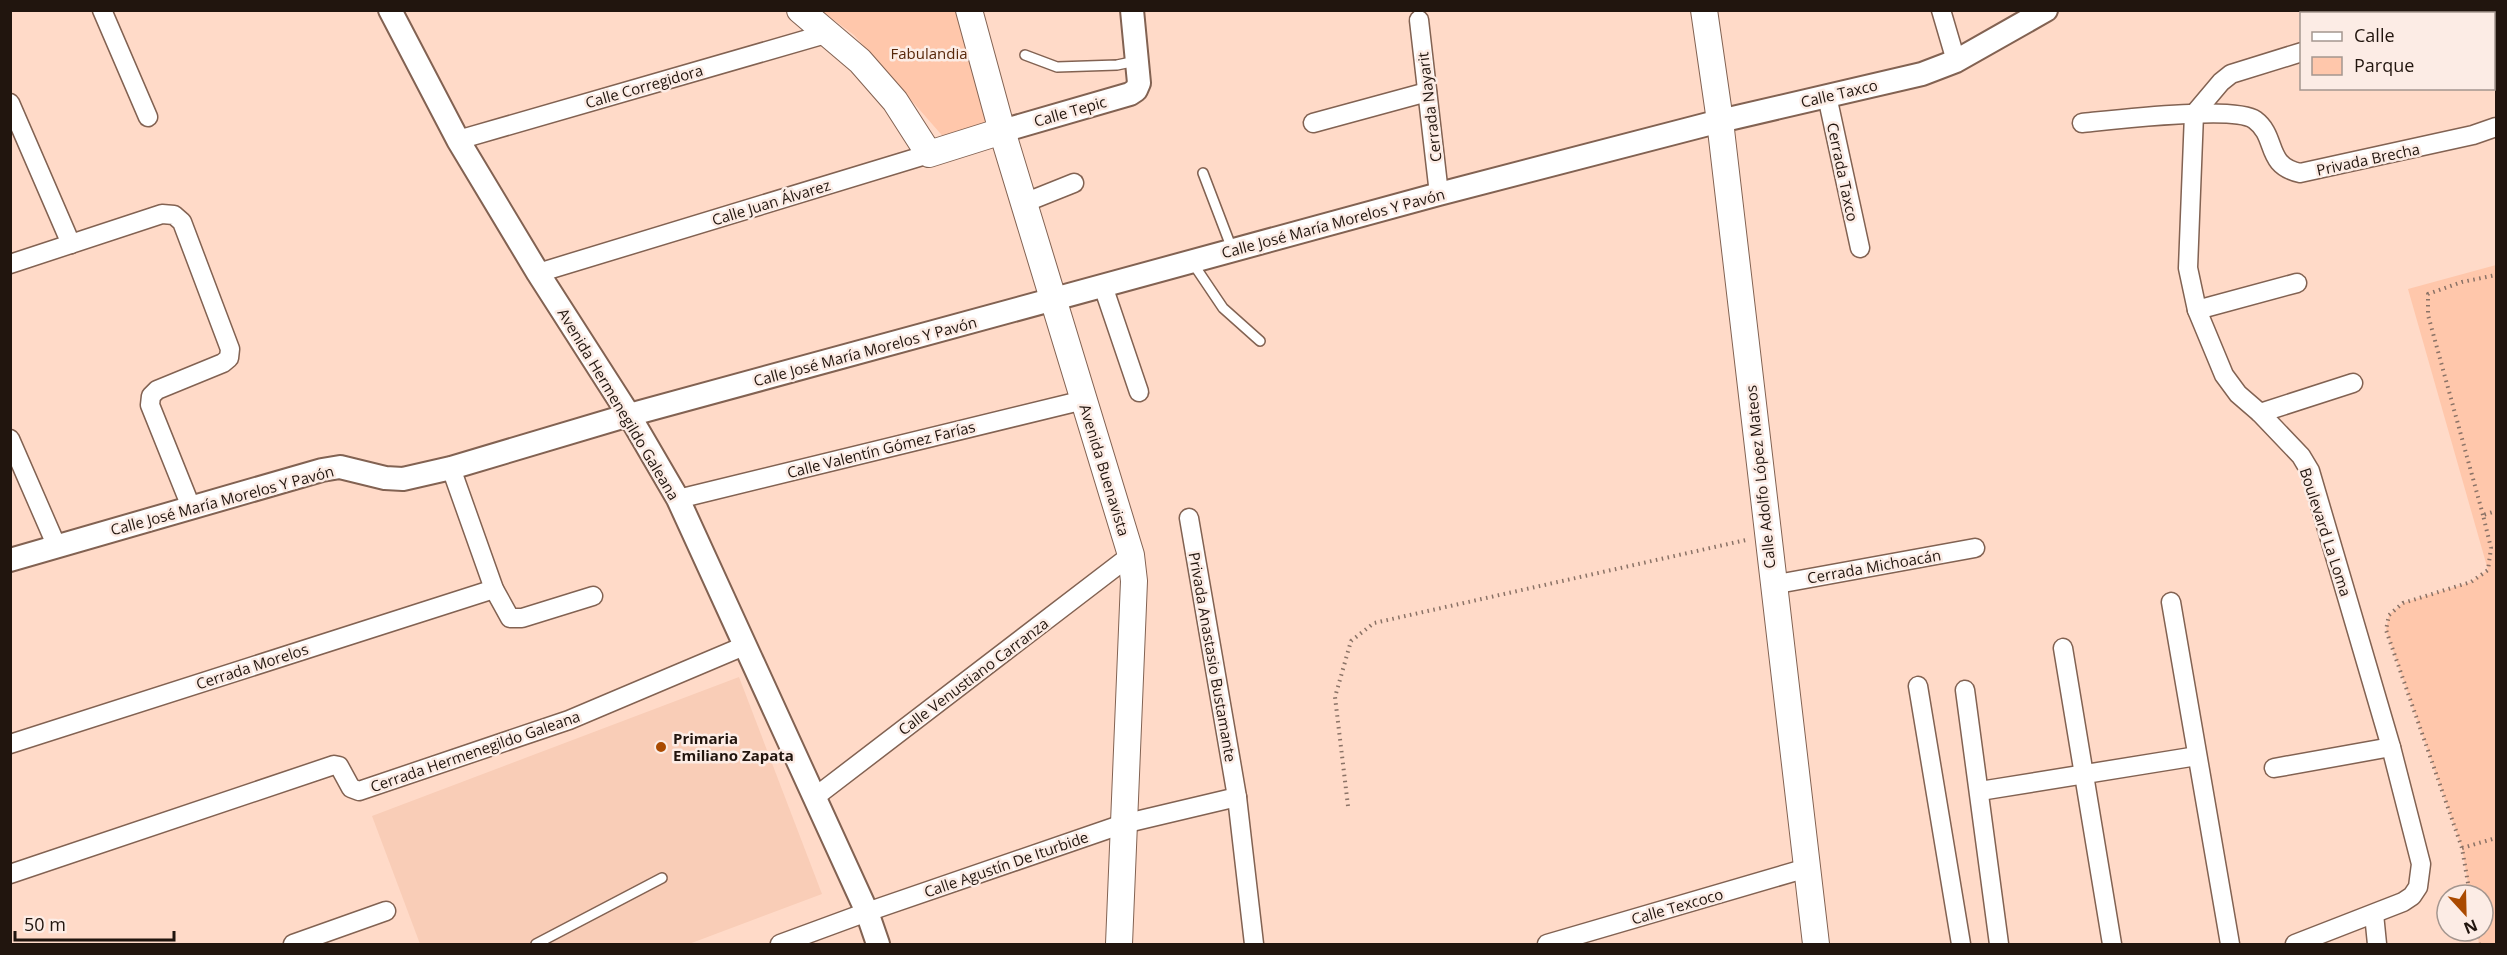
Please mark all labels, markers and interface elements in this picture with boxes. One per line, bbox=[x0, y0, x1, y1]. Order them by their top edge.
legend bbox=[2300, 12, 2495, 90]
text: Calle bbox=[2354, 23, 2395, 47]
park label: Fabulandia bbox=[890, 43, 968, 63]
street label: Cerrada Nayarit bbox=[1412, 51, 1446, 163]
text: Parque bbox=[2354, 53, 2414, 77]
street label: Calle Corregidora bbox=[583, 60, 705, 112]
street label: Calle Taxco bbox=[1799, 74, 1879, 112]
street label: Calle Tepic bbox=[1031, 91, 1109, 131]
street label: Cerrada Taxco bbox=[1823, 121, 1863, 223]
street label: Privada Brecha bbox=[2314, 138, 2422, 180]
street label: Calle Juan Álvarez bbox=[709, 174, 833, 230]
street label: Calle José María Morelos Y Pavón bbox=[1219, 184, 1447, 262]
street label: Avenida Hermenegildo Galeana bbox=[554, 304, 684, 504]
street label: Calle José María Morelos Y Pavón bbox=[751, 312, 979, 390]
street label: Calle Adolfo López Mateos bbox=[1740, 384, 1780, 570]
street label: Avenida Buenavista bbox=[1075, 402, 1135, 538]
street label: Calle Valentín Gómez Farías bbox=[785, 416, 977, 482]
street label: Calle José María Morelos Y Pavón bbox=[108, 461, 336, 539]
street label: Boulevard La Loma bbox=[2296, 465, 2356, 599]
street label: Cerrada Michoacán bbox=[1805, 544, 1943, 588]
street label: Privada Anastasio Bustamante bbox=[1185, 550, 1241, 764]
street label: Calle Venustiano Carranza bbox=[894, 613, 1052, 739]
street label: Cerrada Morelos bbox=[193, 638, 311, 694]
street label: Cerrada Hermenegildo Galeana bbox=[367, 706, 583, 796]
place label: Primaria Emiliano Zapata bbox=[673, 728, 794, 765]
marker: Primaria Emiliano Zapata bbox=[654, 740, 668, 754]
street label: Calle Agustín De Iturbide bbox=[921, 826, 1091, 902]
street label: Calle Texcoco bbox=[1629, 883, 1725, 929]
north arrow bbox=[2435, 883, 2495, 943]
scale bar bbox=[15, 904, 174, 942]
text: 50 m bbox=[24, 912, 66, 936]
text: N bbox=[2460, 914, 2481, 940]

